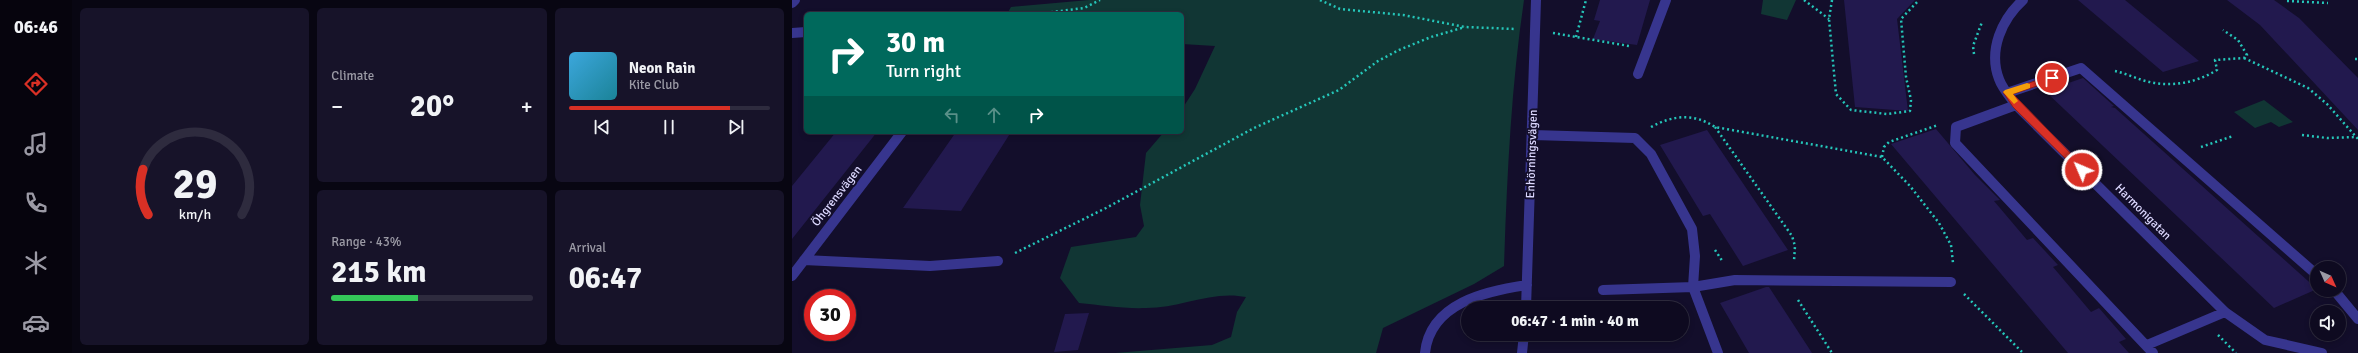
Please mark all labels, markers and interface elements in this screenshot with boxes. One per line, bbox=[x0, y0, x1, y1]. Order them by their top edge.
text: 06:46 bbox=[14, 16, 58, 38]
text: 30 m bbox=[886, 26, 945, 60]
icon: right bbox=[820, 28, 872, 80]
text: Neon Rain bbox=[629, 59, 695, 77]
text: Turn right bbox=[886, 60, 961, 82]
pin bbox=[2035, 61, 2069, 95]
icon: arrive bbox=[2041, 67, 2063, 89]
text: Climate bbox=[331, 68, 374, 84]
icon: directions bbox=[22, 70, 50, 98]
text: Kite Club bbox=[629, 77, 679, 93]
text: 20° bbox=[410, 88, 454, 125]
text: − bbox=[331, 93, 343, 120]
text: + bbox=[521, 93, 533, 120]
icon: left bbox=[941, 104, 963, 126]
icon: ahead bbox=[983, 104, 1005, 126]
icon: right bbox=[1025, 104, 1047, 126]
street label: Enhörningsvägen bbox=[1523, 109, 1541, 199]
icon: previous bbox=[591, 116, 613, 138]
icon: pause bbox=[658, 116, 680, 138]
icon: next bbox=[725, 116, 747, 138]
icon: music bbox=[22, 130, 50, 158]
position arrow bbox=[2061, 149, 2103, 191]
text: 29 bbox=[172, 158, 217, 209]
street label: Öhgrensvägen bbox=[809, 163, 865, 229]
street label: Harmonigatan bbox=[2112, 181, 2174, 243]
icon: phone bbox=[22, 189, 50, 217]
text: km/h bbox=[178, 205, 211, 222]
text: Range · 43% bbox=[331, 234, 402, 250]
text: Arrival bbox=[569, 240, 606, 256]
icon: climate bbox=[22, 249, 50, 277]
text: 215 km bbox=[331, 254, 426, 291]
text: 06:47 bbox=[569, 260, 642, 297]
north arrow bbox=[2310, 261, 2346, 297]
map controls bbox=[2310, 261, 2346, 341]
speed limit sign: 30 bbox=[804, 289, 856, 341]
button: sound bbox=[2310, 305, 2346, 341]
icon: car bbox=[22, 309, 50, 337]
text: 06:47 · 1 min · 40 m bbox=[1511, 312, 1639, 330]

